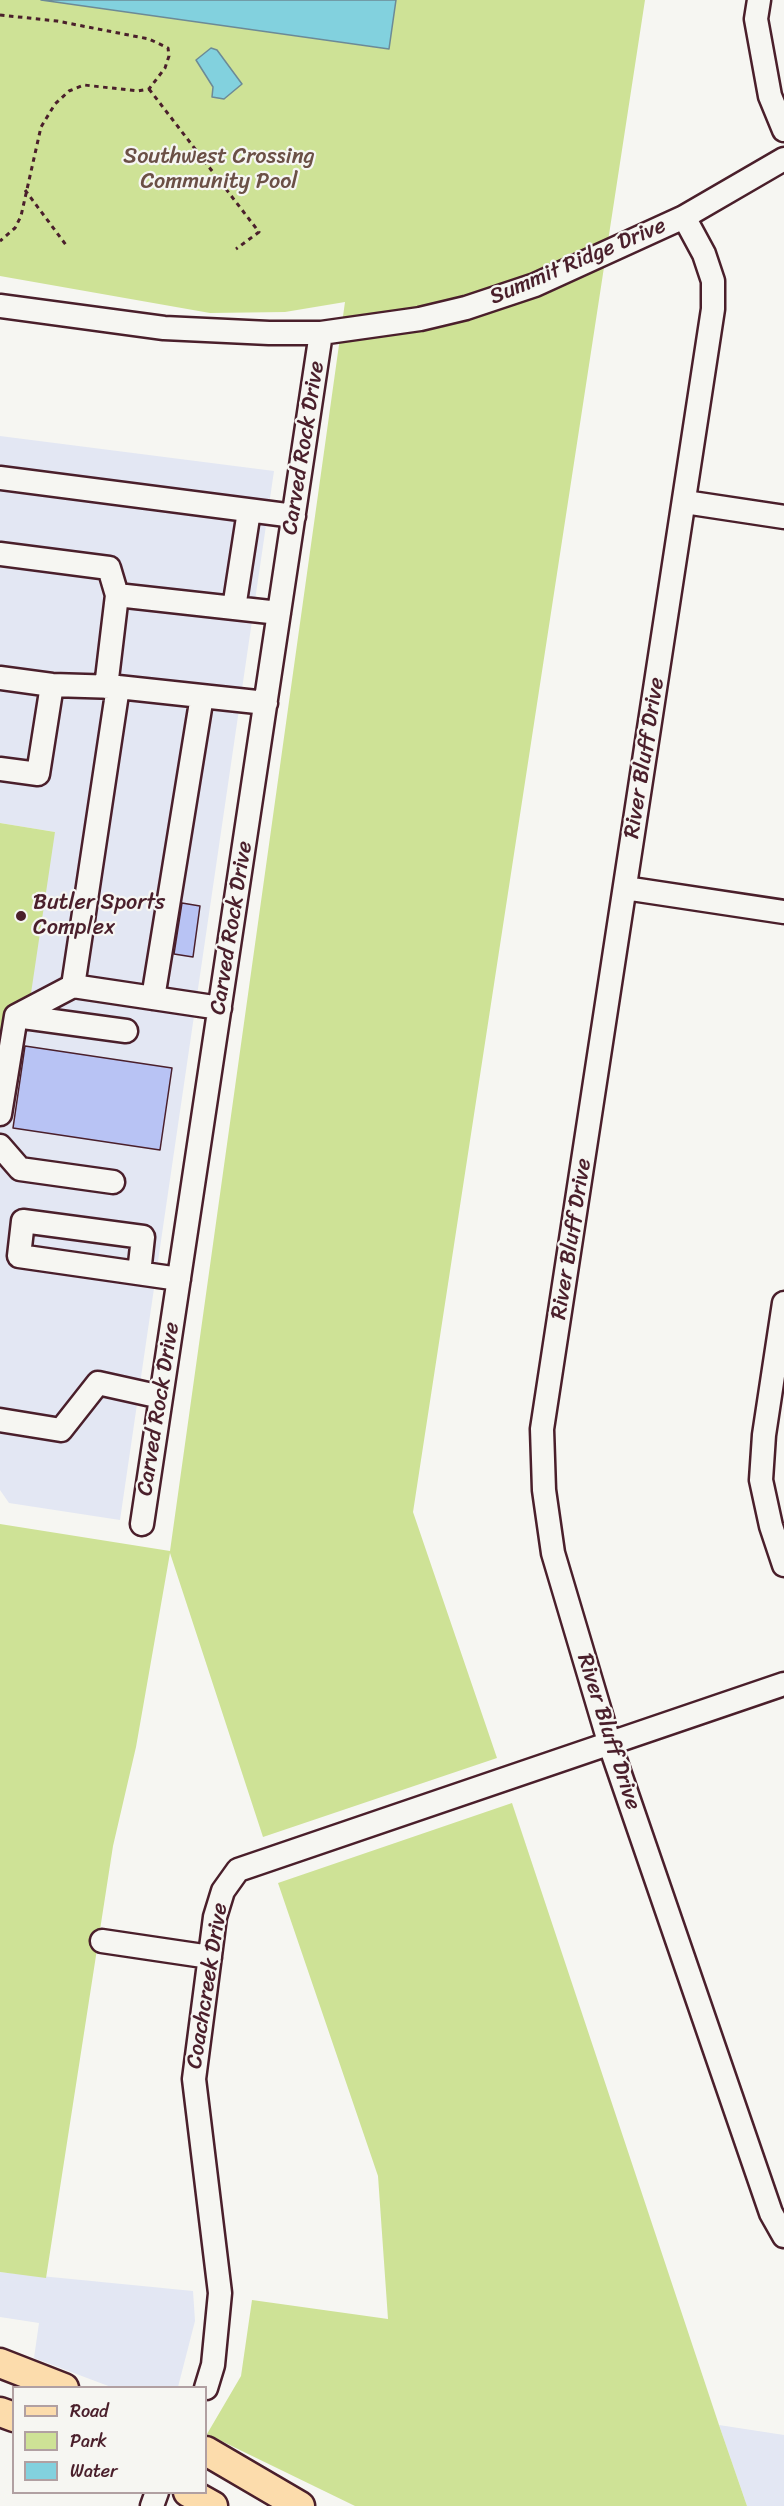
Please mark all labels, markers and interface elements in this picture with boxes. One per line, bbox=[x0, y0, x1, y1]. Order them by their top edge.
park label: Southwest Crossing Community Pool bbox=[123, 144, 315, 196]
street label: Summit Ridge Drive bbox=[486, 213, 670, 311]
street label: Carved Rock Drive bbox=[277, 359, 331, 537]
street label: River Bluff Drive bbox=[619, 676, 671, 840]
street label: Carved Rock Drive bbox=[205, 839, 259, 1017]
place label: Butler Sports Complex bbox=[33, 890, 165, 942]
marker: Butler Sports Complex bbox=[14, 909, 28, 923]
street label: River Bluff Drive bbox=[546, 1157, 598, 1321]
street label: Carved Rock Drive bbox=[132, 1320, 186, 1498]
street label: River Bluff Drive bbox=[570, 1651, 646, 1813]
street label: Coachcreek Drive bbox=[182, 1901, 234, 2071]
legend bbox=[12, 2386, 207, 2494]
text: Road bbox=[70, 2395, 109, 2427]
text: Park bbox=[70, 2425, 107, 2457]
text: Water bbox=[70, 2455, 117, 2487]

